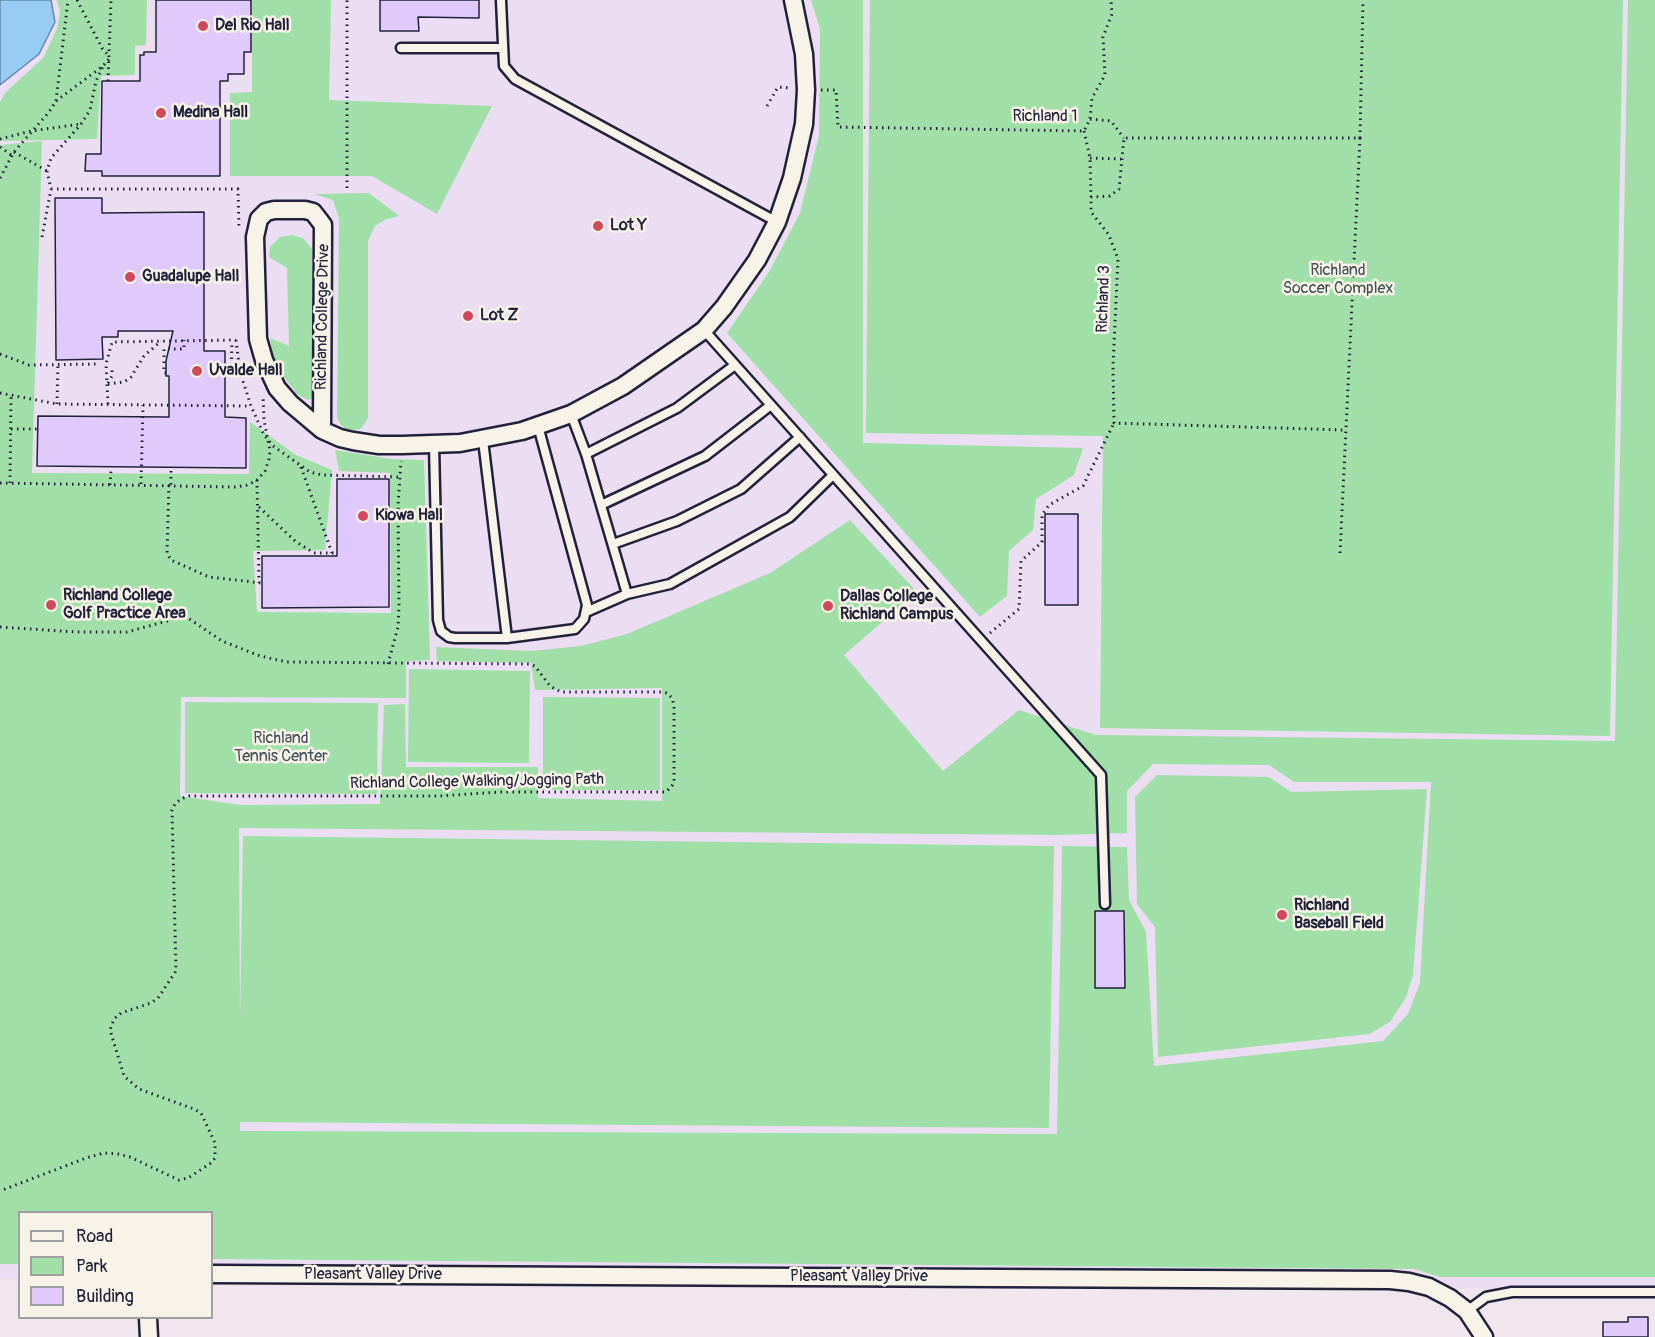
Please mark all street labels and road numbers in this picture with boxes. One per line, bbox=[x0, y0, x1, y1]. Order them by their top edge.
street label: Richland 1 bbox=[1012, 107, 1078, 127]
street label: Richland College Drive bbox=[312, 244, 334, 390]
street label: Richland 3 bbox=[1093, 265, 1115, 333]
street label: Richland College Walking/Jogging Path bbox=[350, 770, 604, 794]
street label: Pleasant Valley Drive bbox=[304, 1265, 442, 1285]
street label: Pleasant Valley Drive bbox=[790, 1267, 928, 1287]

